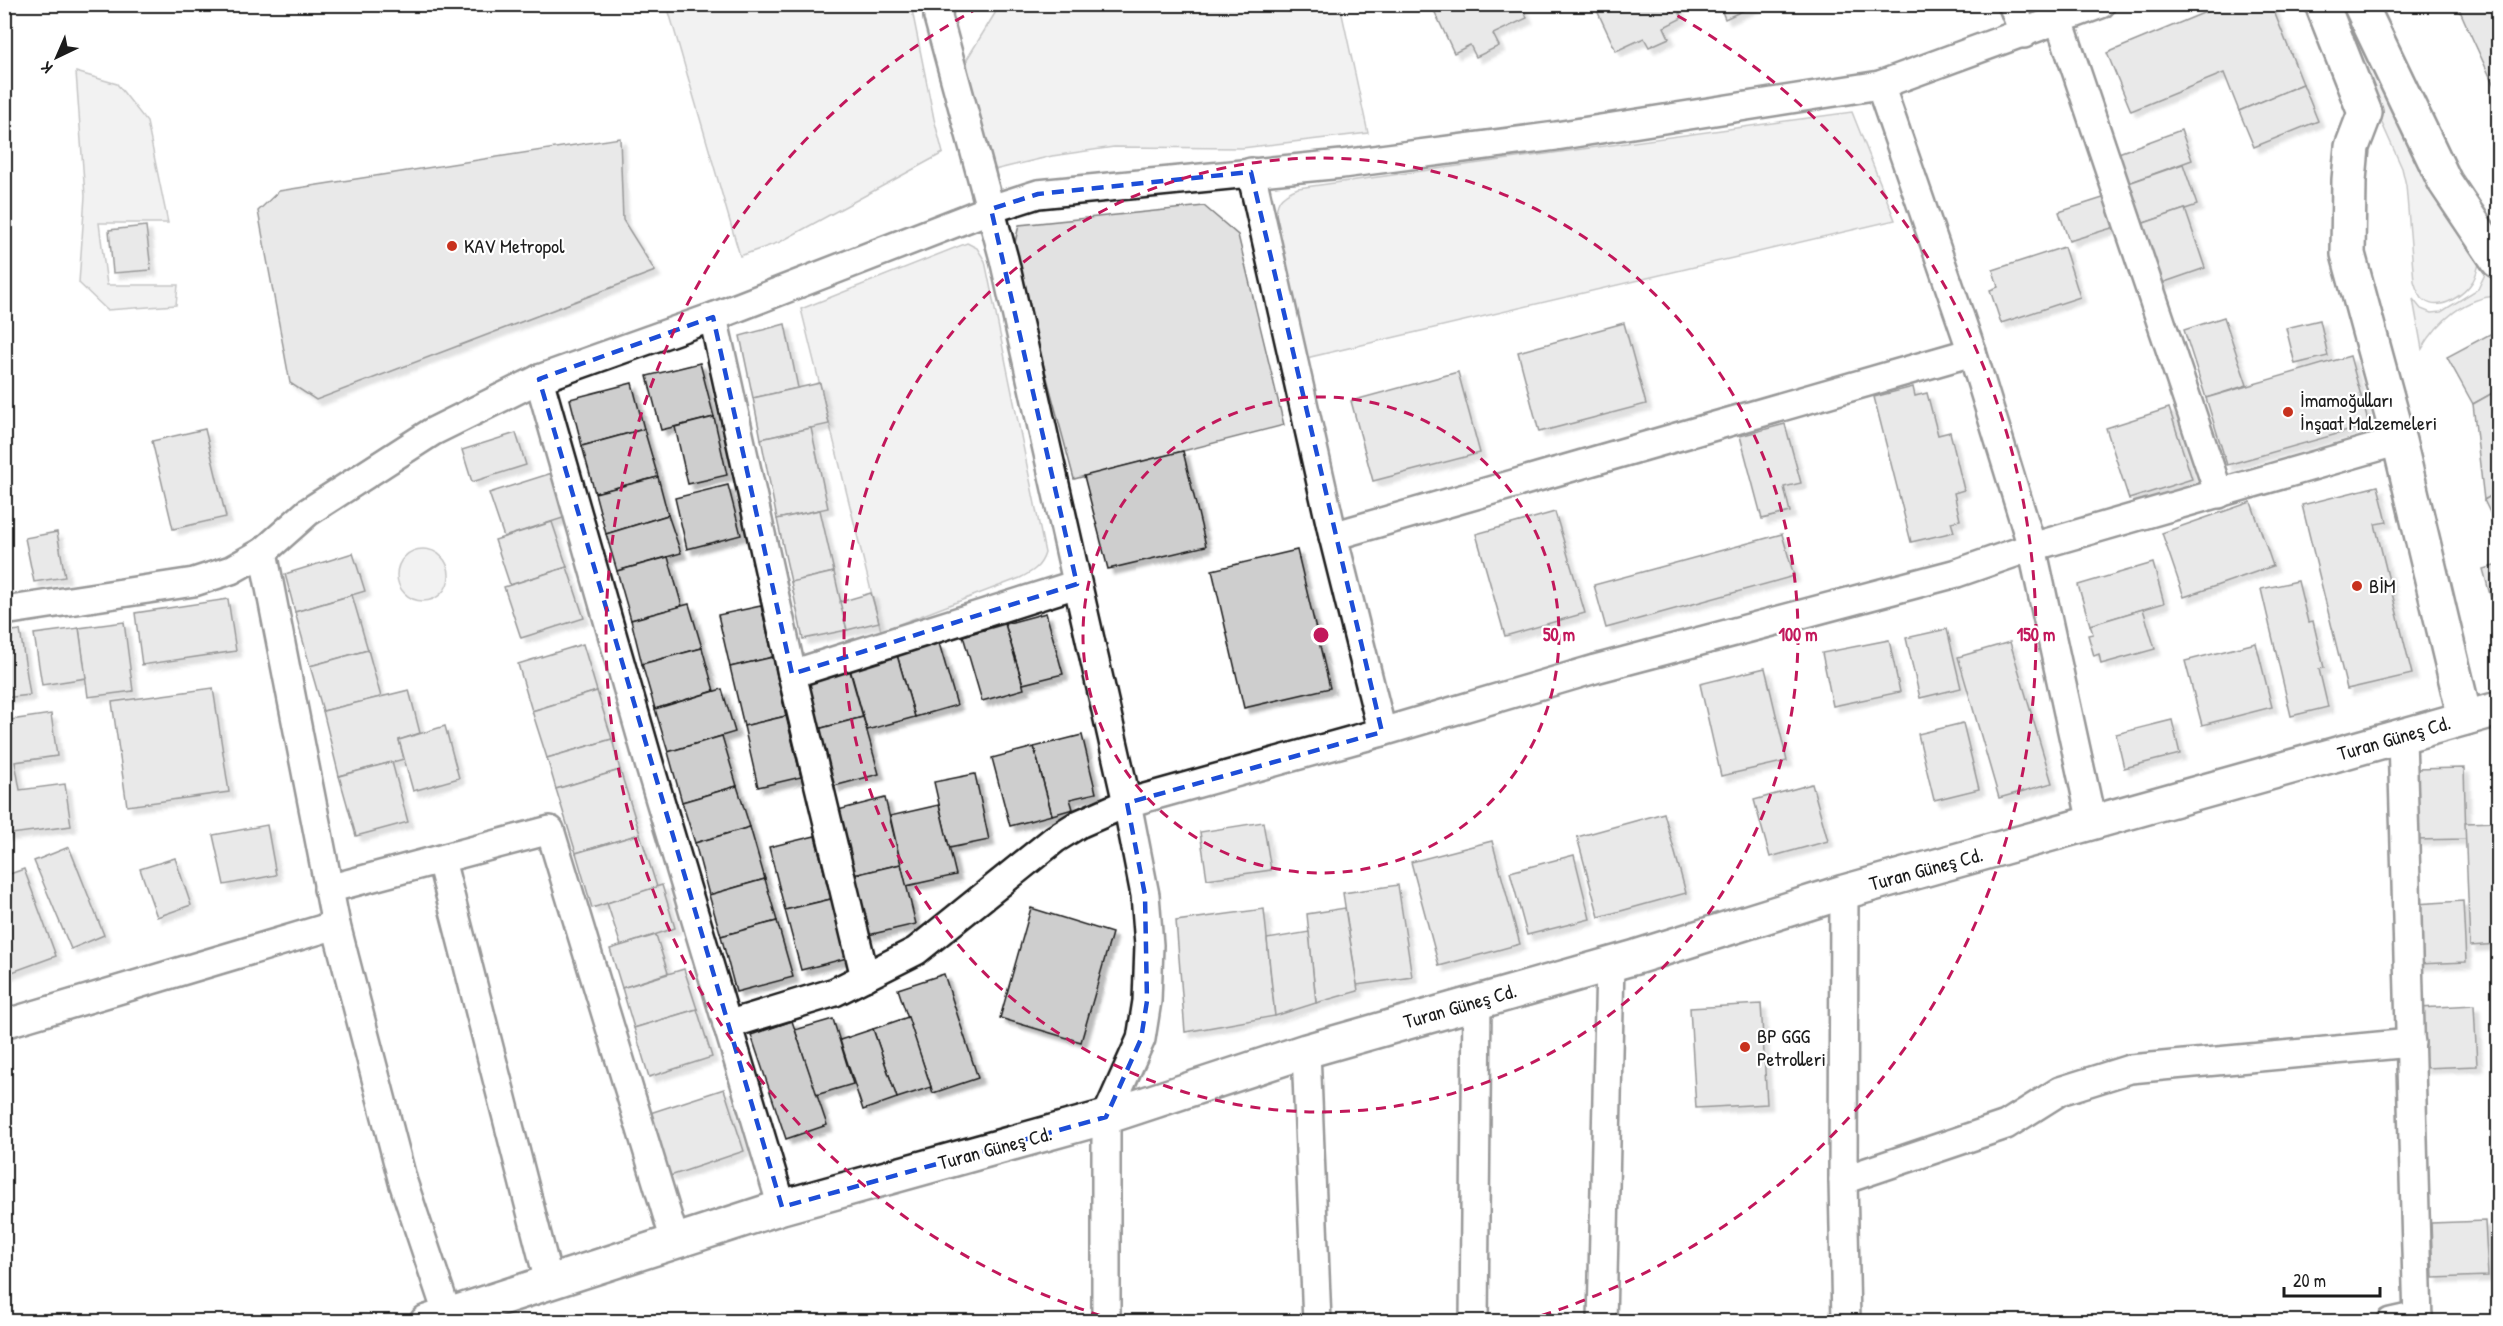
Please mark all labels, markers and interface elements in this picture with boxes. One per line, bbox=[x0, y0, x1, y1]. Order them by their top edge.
north arrow bbox=[27, 27, 87, 87]
text: K bbox=[35, 57, 57, 79]
place label: KAV Metropol bbox=[464, 232, 565, 259]
marker: KAV Metropol bbox=[445, 239, 459, 253]
place label: İmamoğulları İnşaat Malzemeleri bbox=[2300, 386, 2437, 436]
marker: İmamoğulları İnşaat Malzemeleri bbox=[2281, 405, 2295, 419]
place label: BİM bbox=[2369, 572, 2396, 599]
marker: BİM bbox=[2350, 579, 2364, 593]
text: 50 m bbox=[1543, 622, 1575, 647]
text: 100 m bbox=[1778, 622, 1818, 647]
text: 150 m bbox=[2017, 622, 2055, 647]
centre of rings bbox=[1311, 625, 1331, 645]
street label: Turan Güneş Cd. bbox=[2334, 708, 2454, 767]
street label: Turan Güneş Cd. bbox=[1866, 840, 1986, 897]
street label: Turan Güneş Cd. bbox=[1400, 976, 1520, 1035]
place label: BP GGG Petrolleri bbox=[1757, 1022, 1826, 1072]
marker: BP GGG Petrolleri bbox=[1738, 1040, 1752, 1054]
street label: Turan Güneş Cd. bbox=[935, 1119, 1055, 1176]
scale bar bbox=[2284, 1260, 2380, 1298]
text: 20 m bbox=[2293, 1268, 2326, 1293]

